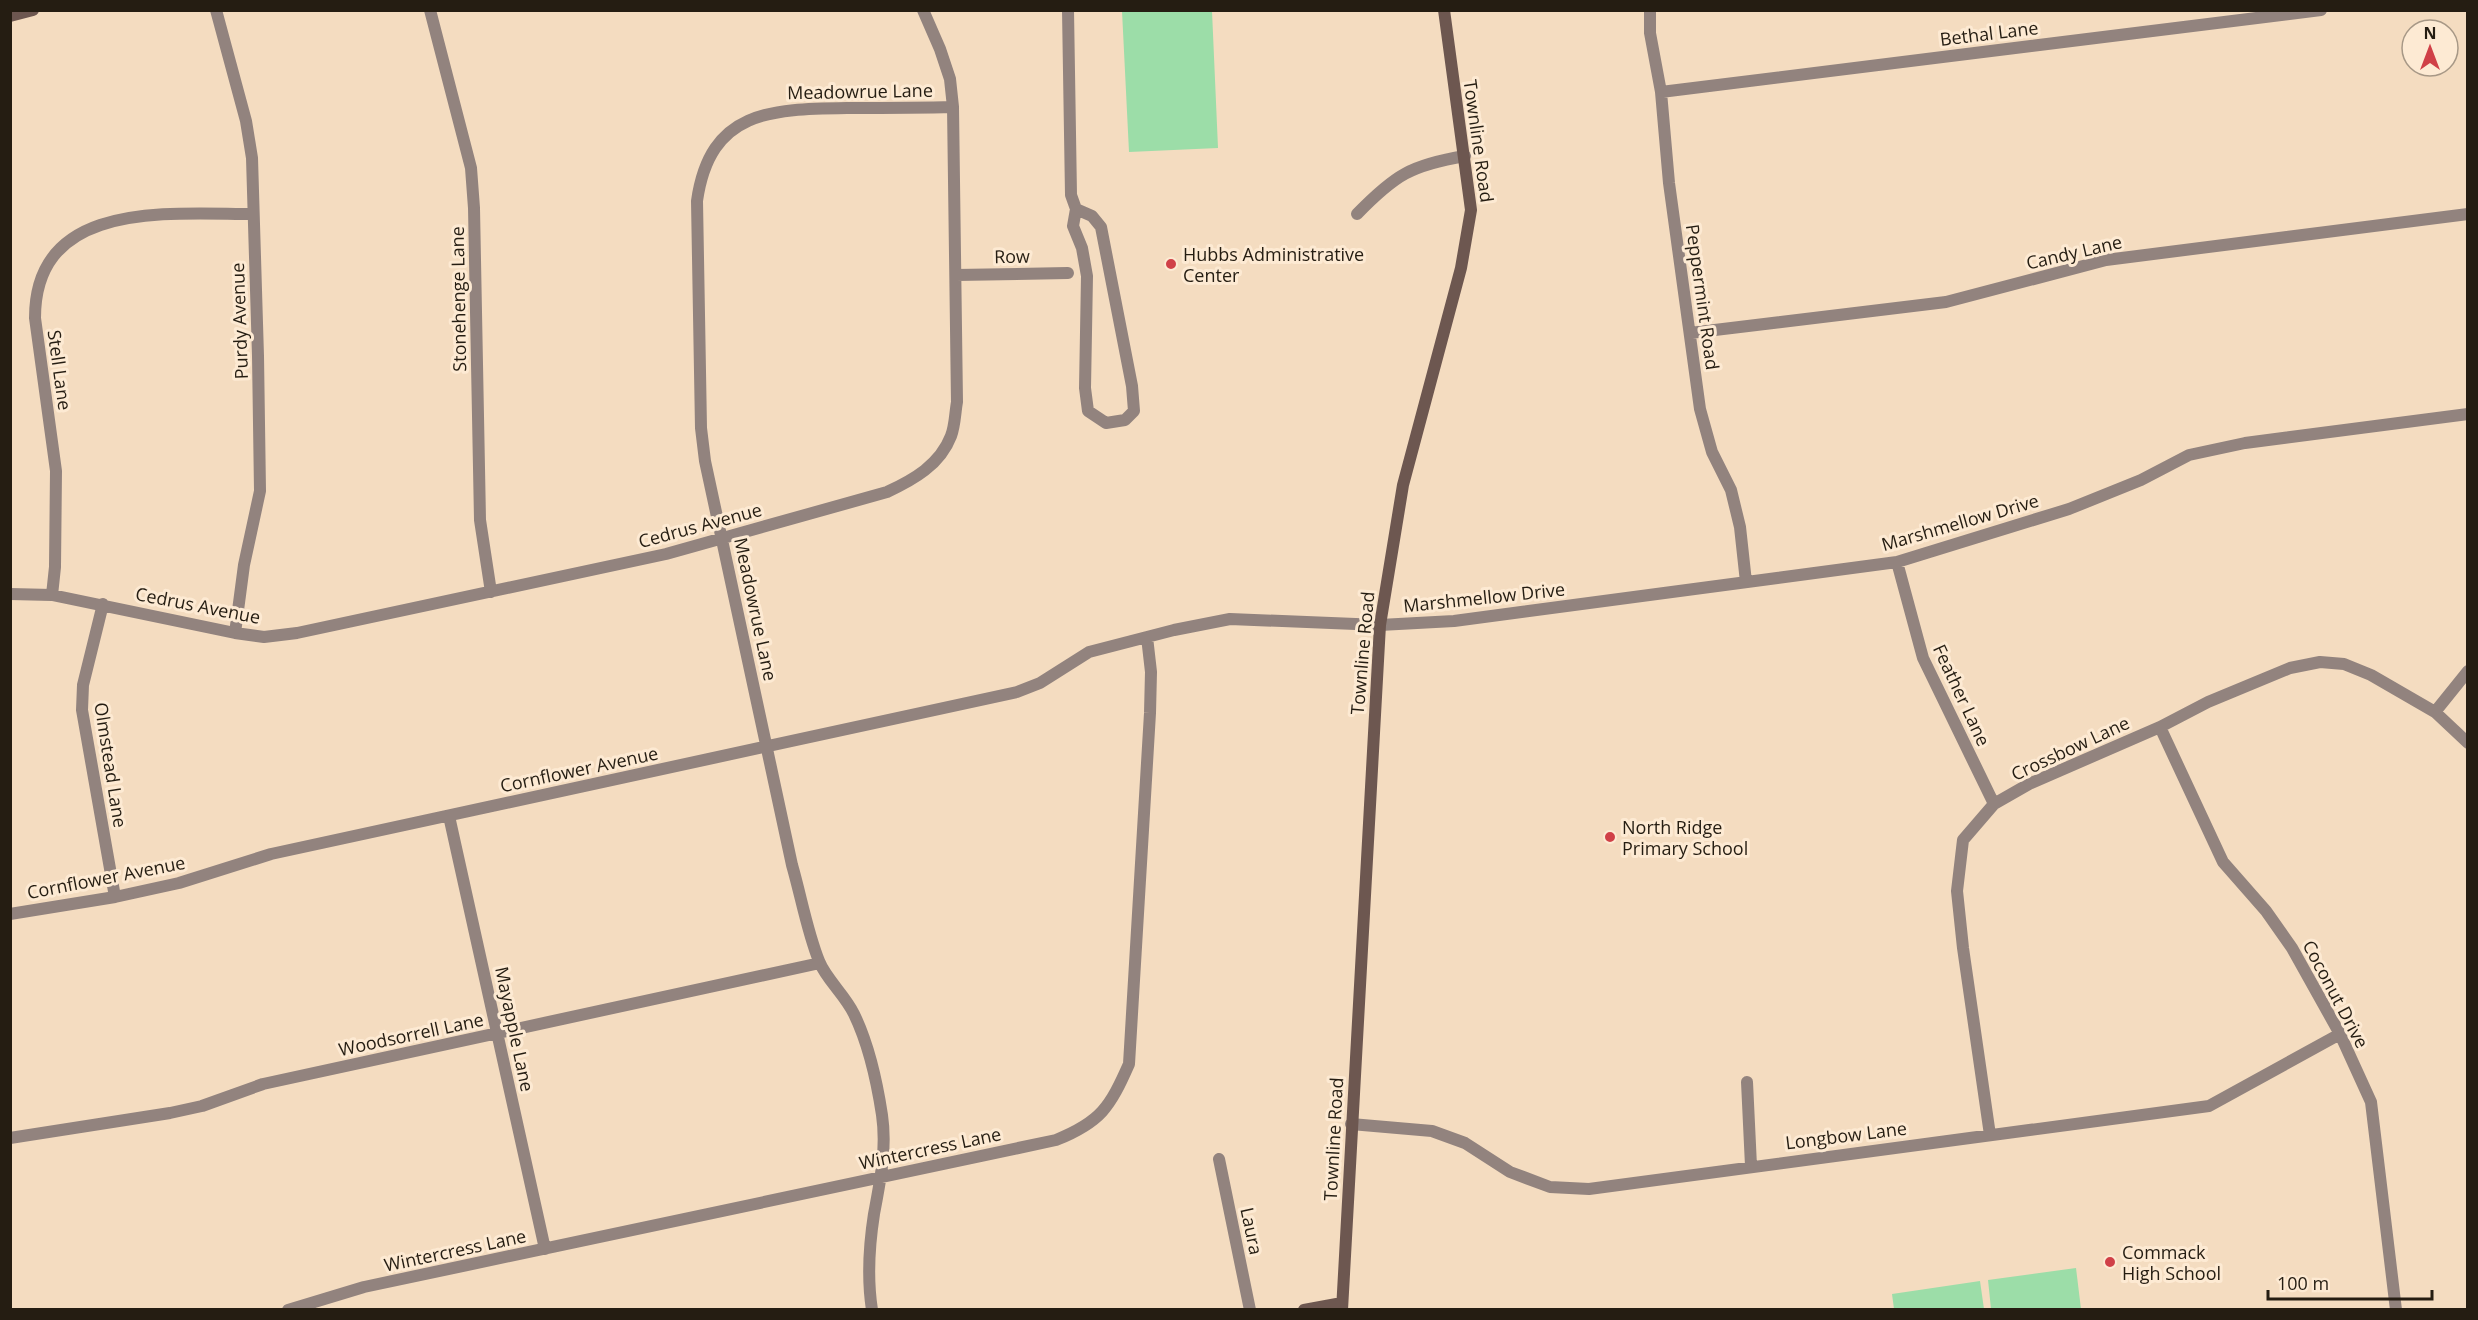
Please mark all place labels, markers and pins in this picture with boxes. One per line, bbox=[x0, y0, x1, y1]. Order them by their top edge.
place label: Hubbs Administrative Center bbox=[1183, 242, 1364, 287]
marker: Hubbs Administrative Center bbox=[1164, 257, 1178, 271]
place label: North Ridge Primary School bbox=[1622, 815, 1748, 860]
marker: North Ridge Primary School bbox=[1603, 830, 1617, 844]
place label: Commack High School bbox=[2122, 1240, 2221, 1285]
marker: Commack High School bbox=[2103, 1255, 2117, 1269]

